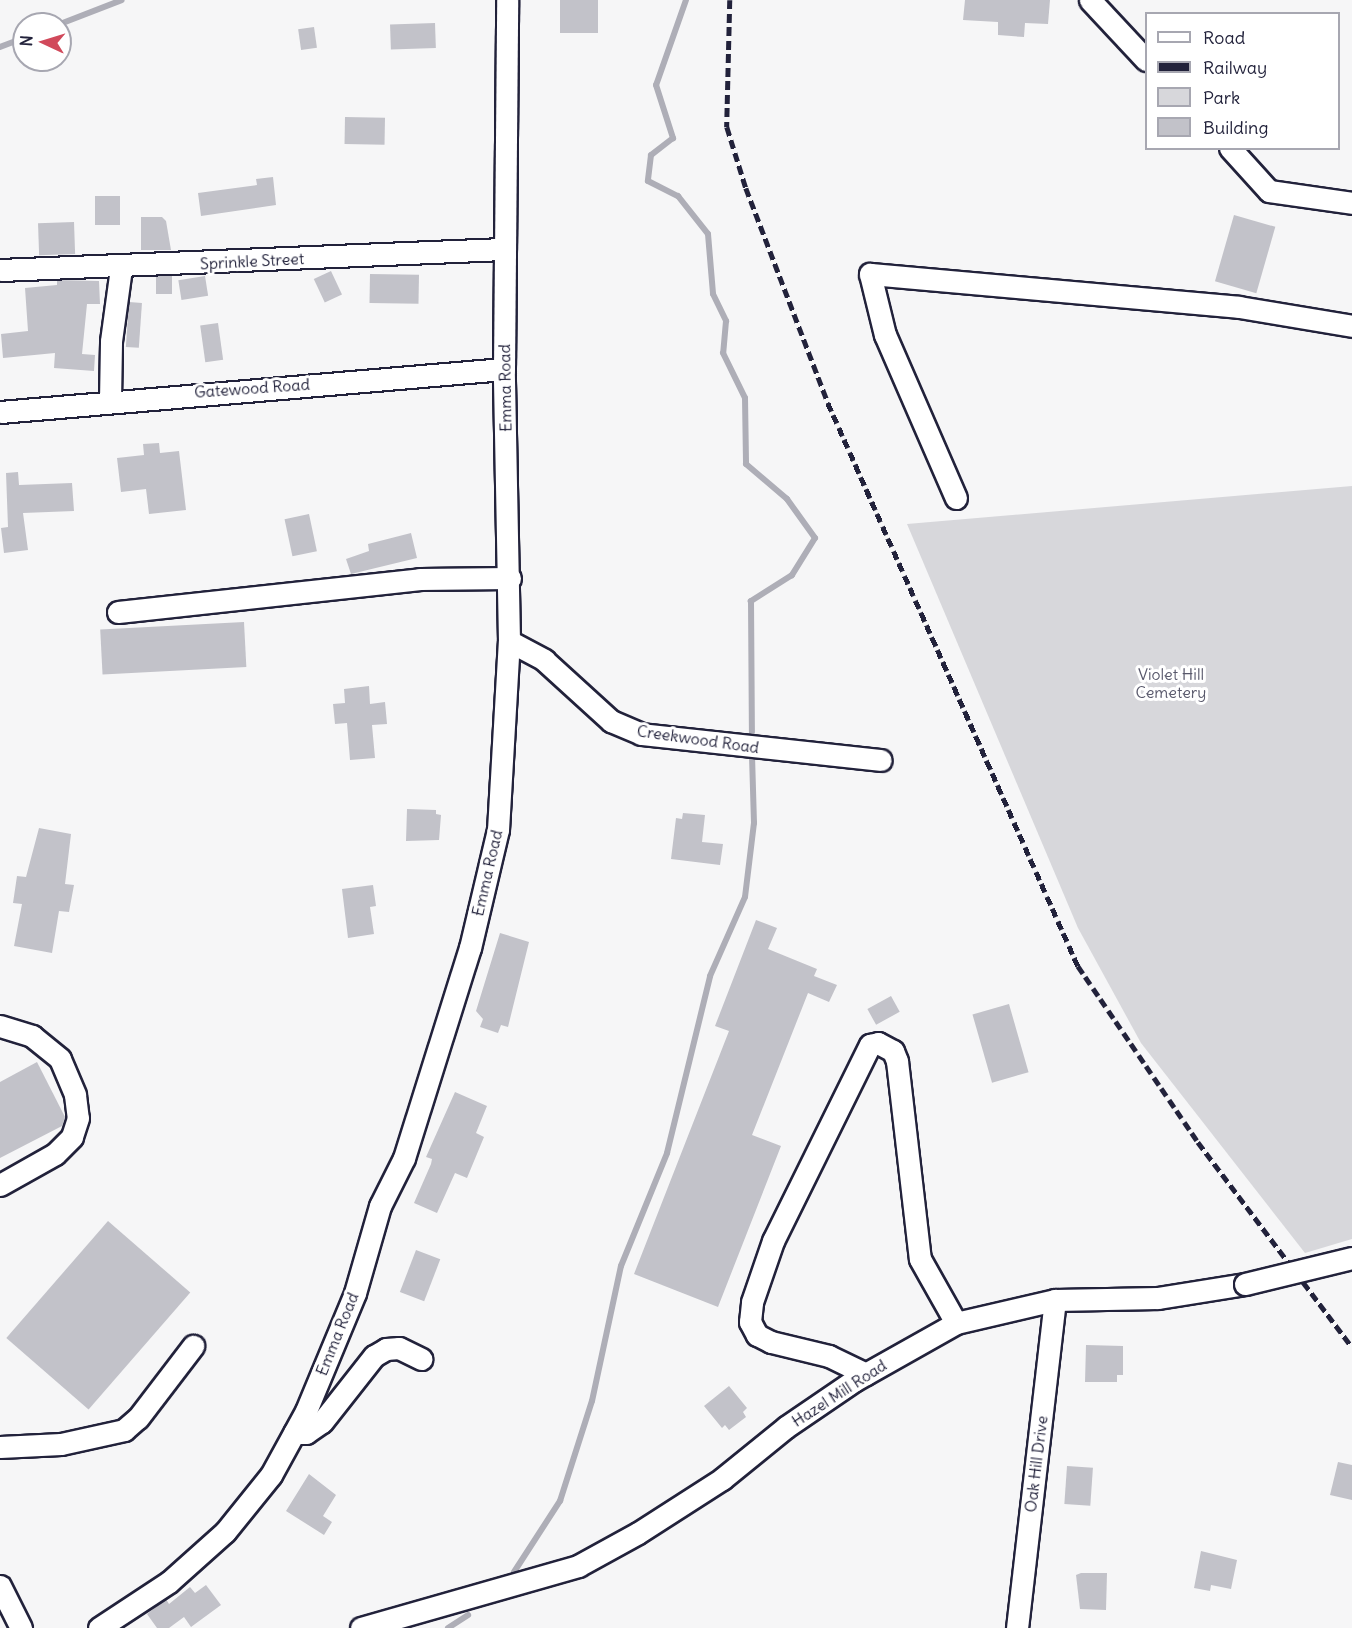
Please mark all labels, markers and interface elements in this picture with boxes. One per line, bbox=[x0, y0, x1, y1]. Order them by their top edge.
north arrow bbox=[12, 12, 72, 72]
legend bbox=[1145, 12, 1340, 150]
text: Road bbox=[1203, 26, 1245, 49]
text: N bbox=[16, 35, 36, 47]
text: Railway bbox=[1203, 56, 1267, 79]
text: Park bbox=[1203, 86, 1240, 109]
text: Building bbox=[1203, 116, 1268, 139]
street label: Sprinkle Street bbox=[199, 249, 305, 273]
street label: Emma Road bbox=[495, 344, 515, 432]
street label: Gatewood Road bbox=[194, 374, 310, 402]
park label: Violet Hill Cemetery bbox=[1136, 664, 1206, 702]
street label: Creekwood Road bbox=[636, 721, 760, 757]
street label: Emma Road bbox=[468, 828, 506, 918]
street label: Emma Road bbox=[312, 1290, 362, 1378]
street label: Hazel Mill Road bbox=[788, 1355, 890, 1431]
street label: Oak Hill Drive bbox=[1021, 1415, 1051, 1513]

